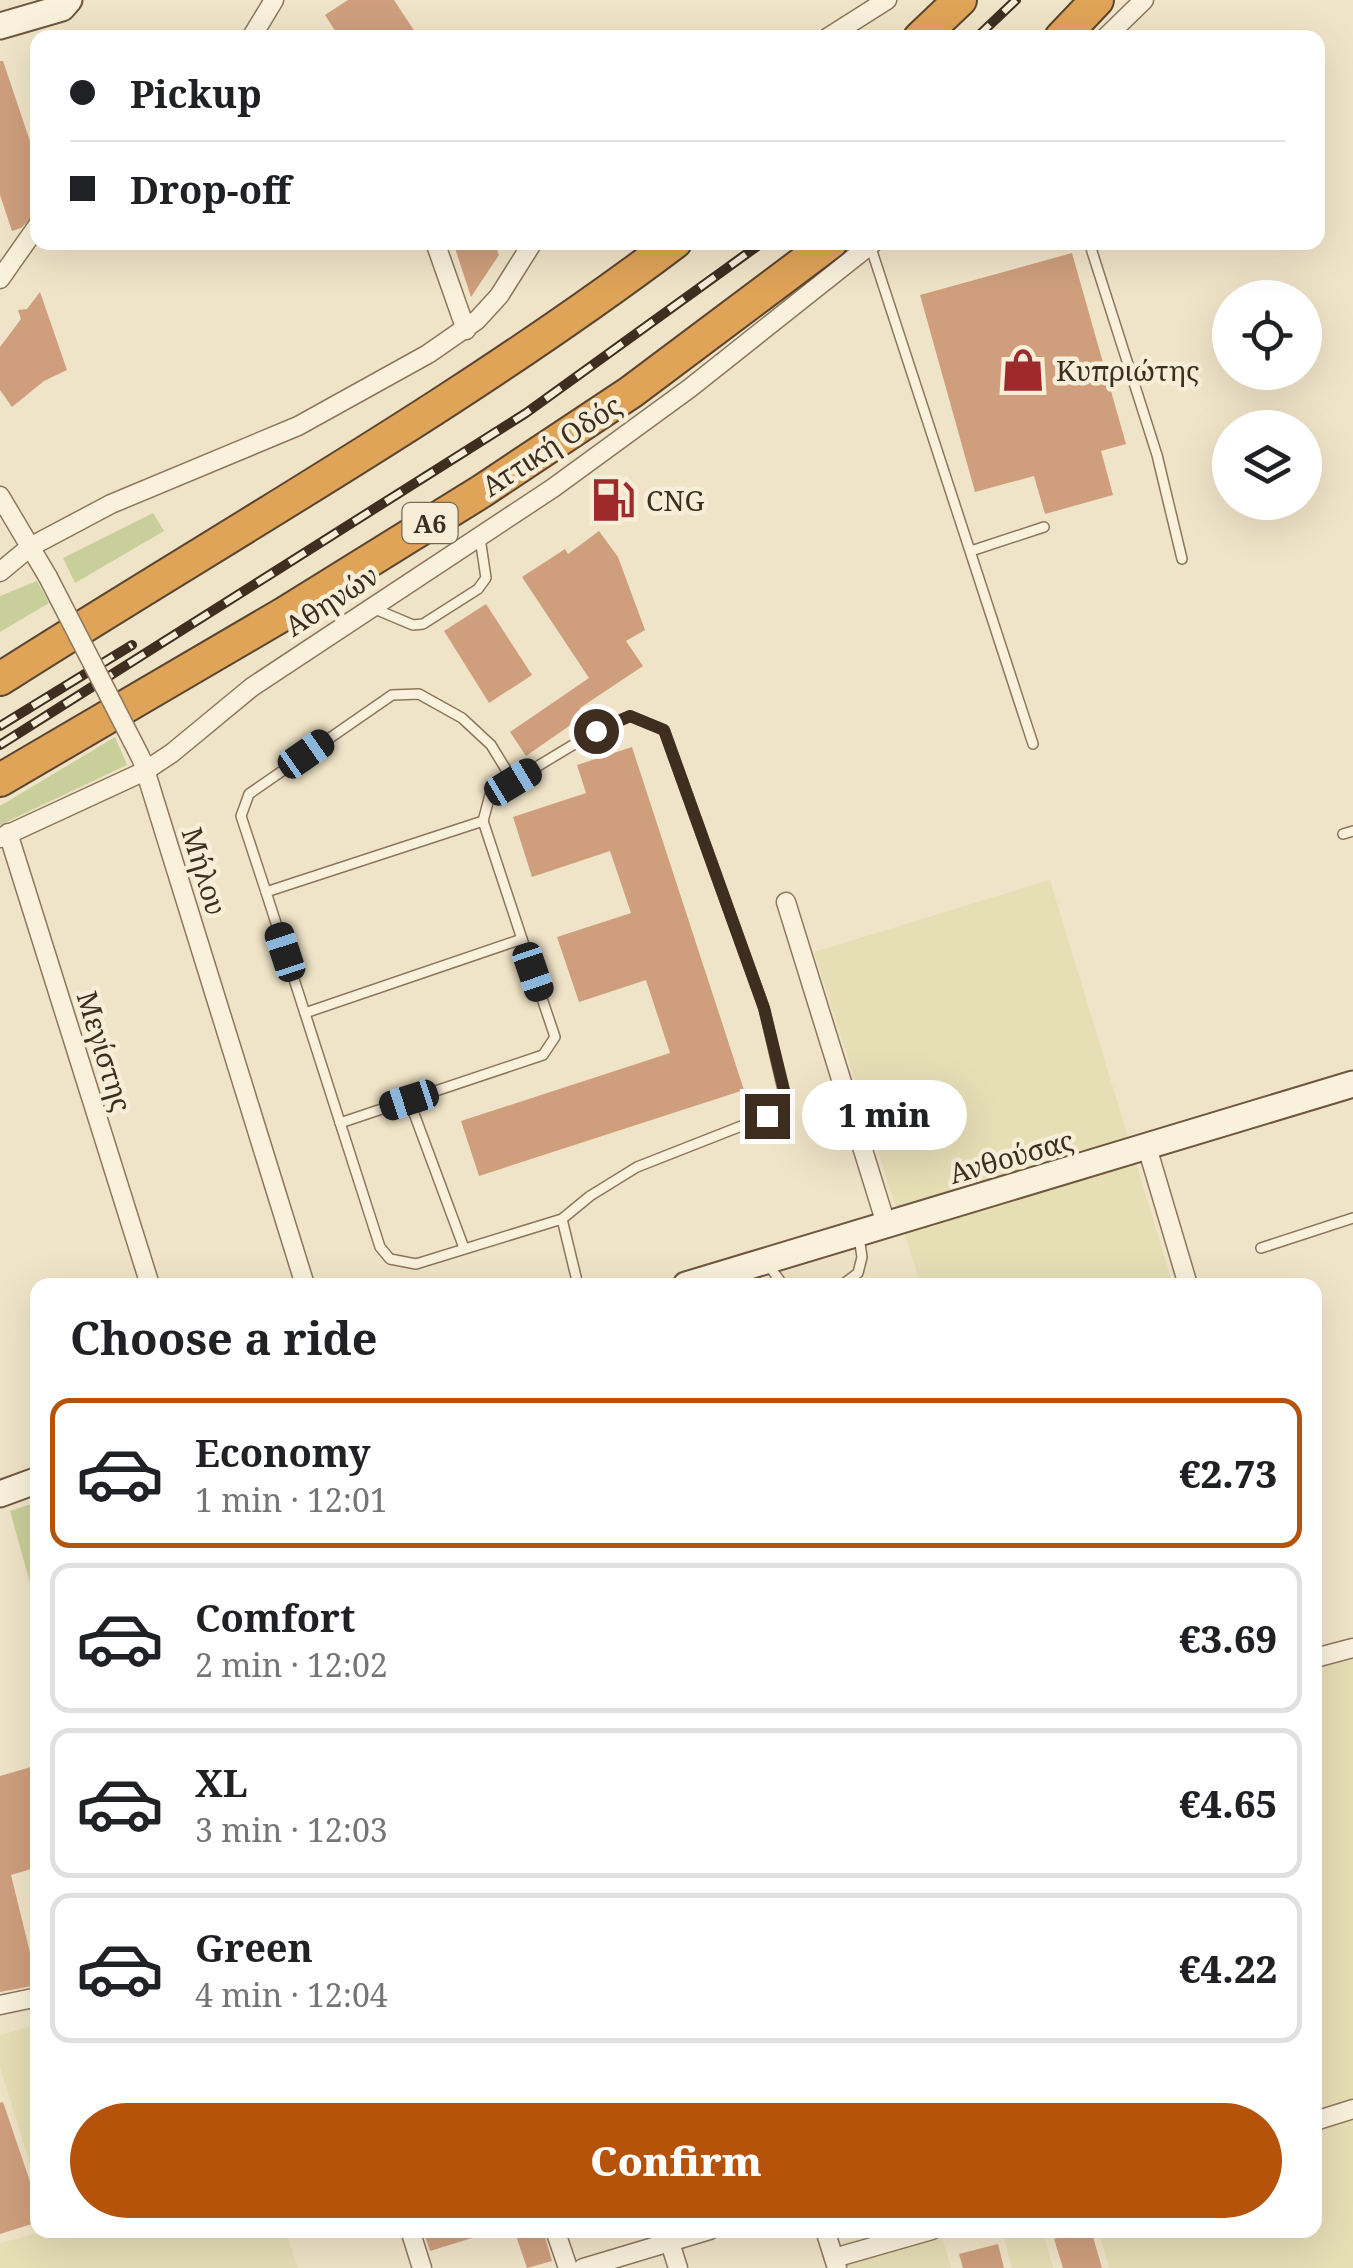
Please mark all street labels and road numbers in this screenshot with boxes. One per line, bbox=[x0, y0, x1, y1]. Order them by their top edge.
street label: Αττική Οδός bbox=[474, 386, 628, 504]
road number: Α6 bbox=[402, 503, 458, 543]
street label: Αθηνών bbox=[277, 556, 385, 644]
street label: Μήλου bbox=[174, 823, 236, 919]
street label: Μεγίστης bbox=[69, 986, 141, 1116]
street label: Ανθούσας bbox=[944, 1120, 1078, 1192]

